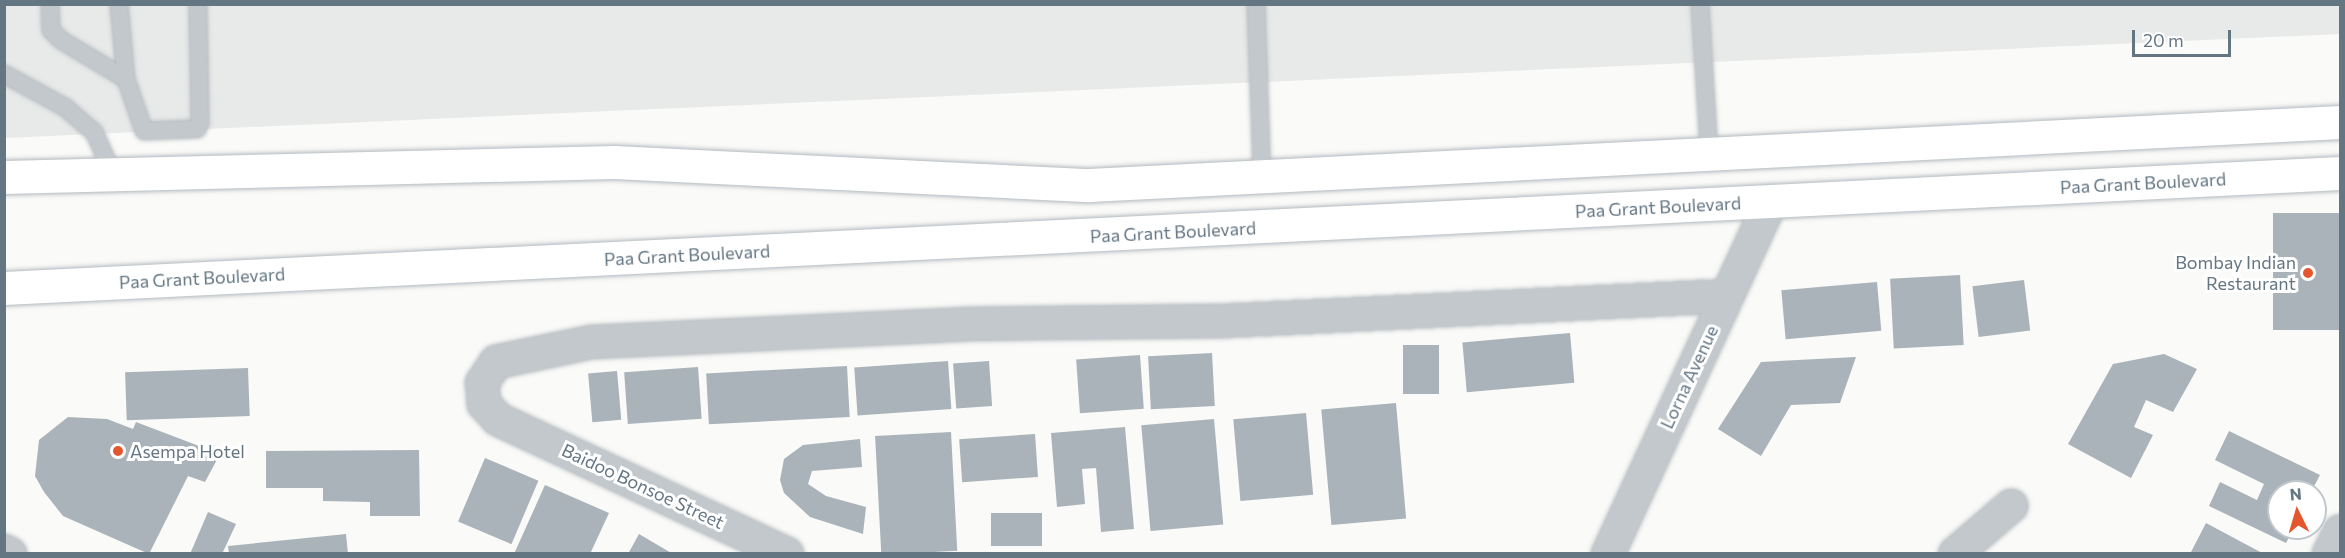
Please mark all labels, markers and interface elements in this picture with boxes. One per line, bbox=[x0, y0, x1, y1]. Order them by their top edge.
scale bar bbox=[2135, 18, 2234, 56]
text: 20 m bbox=[2143, 29, 2184, 51]
street label: Paa Grant Boulevard bbox=[2059, 168, 2227, 198]
street label: Paa Grant Boulevard bbox=[1574, 192, 1742, 222]
street label: Paa Grant Boulevard bbox=[1089, 217, 1257, 247]
street label: Paa Grant Boulevard bbox=[603, 240, 771, 270]
place label: Bombay Indian Restaurant bbox=[2175, 252, 2296, 294]
street label: Paa Grant Boulevard bbox=[118, 263, 286, 293]
marker: Bombay Indian Restaurant bbox=[2301, 266, 2315, 280]
street label: Lorna Avenue bbox=[1656, 322, 1722, 432]
street label: Baidoo Bonsoe Street bbox=[558, 439, 728, 533]
place label: Asempa Hotel bbox=[130, 440, 245, 462]
marker: Asempa Hotel bbox=[111, 444, 125, 458]
north arrow bbox=[2267, 480, 2327, 540]
text: N bbox=[2289, 484, 2302, 504]

